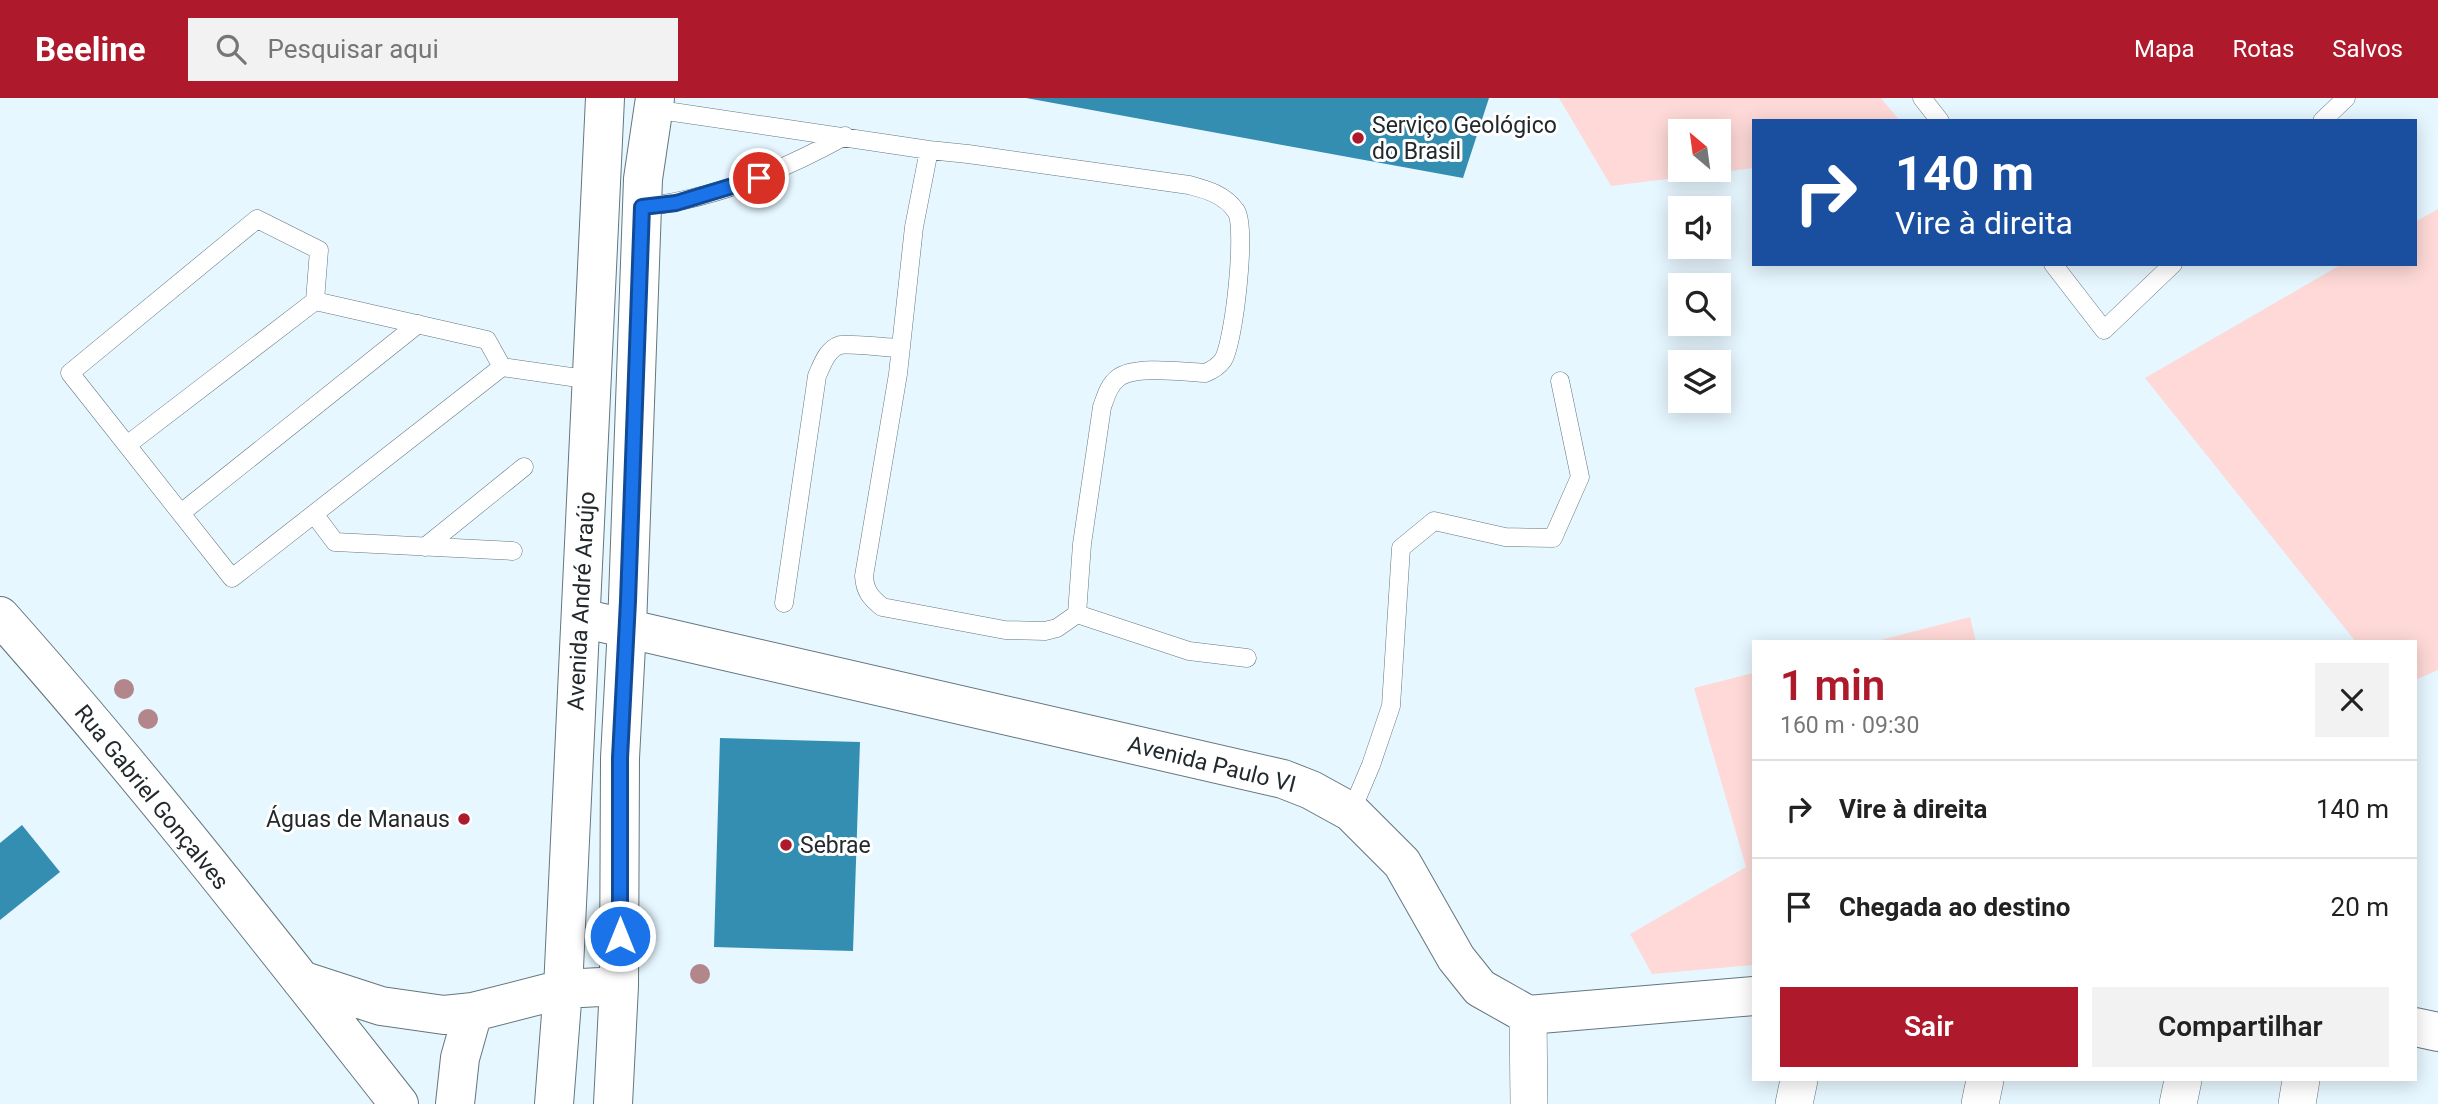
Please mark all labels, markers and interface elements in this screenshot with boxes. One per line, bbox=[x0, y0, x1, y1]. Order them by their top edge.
search box bbox=[188, 18, 678, 81]
text: Beeline bbox=[35, 30, 146, 69]
icon: search bbox=[212, 30, 250, 68]
text: Pesquisar aqui bbox=[268, 34, 439, 64]
text: Mapa bbox=[2134, 35, 2195, 63]
text: Rotas bbox=[2233, 35, 2294, 63]
text: Salvos bbox=[2332, 35, 2403, 63]
place label: Serviço Geológico do Brasil bbox=[1372, 112, 1557, 165]
north arrow bbox=[1668, 119, 1731, 182]
map controls bbox=[1668, 119, 1731, 413]
marker: Serviço Geológico do Brasil bbox=[1350, 130, 1366, 146]
text: 140 m bbox=[1895, 145, 2034, 202]
icon: right bbox=[1780, 147, 1871, 238]
pin bbox=[729, 148, 789, 208]
icon: arrive bbox=[740, 159, 778, 197]
button: sound bbox=[1668, 196, 1731, 259]
text: Vire à direita bbox=[1895, 204, 2073, 242]
button: search bbox=[1668, 273, 1731, 336]
button: layers bbox=[1668, 350, 1731, 413]
street label: Avenida André Araújo bbox=[562, 491, 601, 711]
text: 1 min bbox=[1780, 661, 1885, 710]
button: close bbox=[2315, 663, 2389, 737]
street label: Rua Gabriel Gonçalves bbox=[69, 700, 234, 895]
text: 160 m · 09:30 bbox=[1780, 712, 1919, 739]
street label: Avenida Paulo VI bbox=[1125, 731, 1299, 798]
icon: right bbox=[1780, 790, 1818, 828]
text: Vire à direita bbox=[1839, 794, 1987, 824]
text: 140 m bbox=[2316, 794, 2389, 824]
place label: Águas de Manaus bbox=[266, 805, 450, 833]
marker: Águas de Manaus bbox=[456, 811, 472, 827]
place label: Sebrae bbox=[800, 832, 871, 859]
marker: Sebrae bbox=[778, 837, 794, 853]
icon: arrive bbox=[1780, 888, 1818, 926]
text: Chegada ao destino bbox=[1839, 892, 2070, 922]
text: 20 m bbox=[2331, 892, 2389, 922]
position arrow bbox=[583, 899, 657, 973]
button: Sair bbox=[1780, 987, 2078, 1067]
button: Compartilhar bbox=[2092, 987, 2389, 1067]

